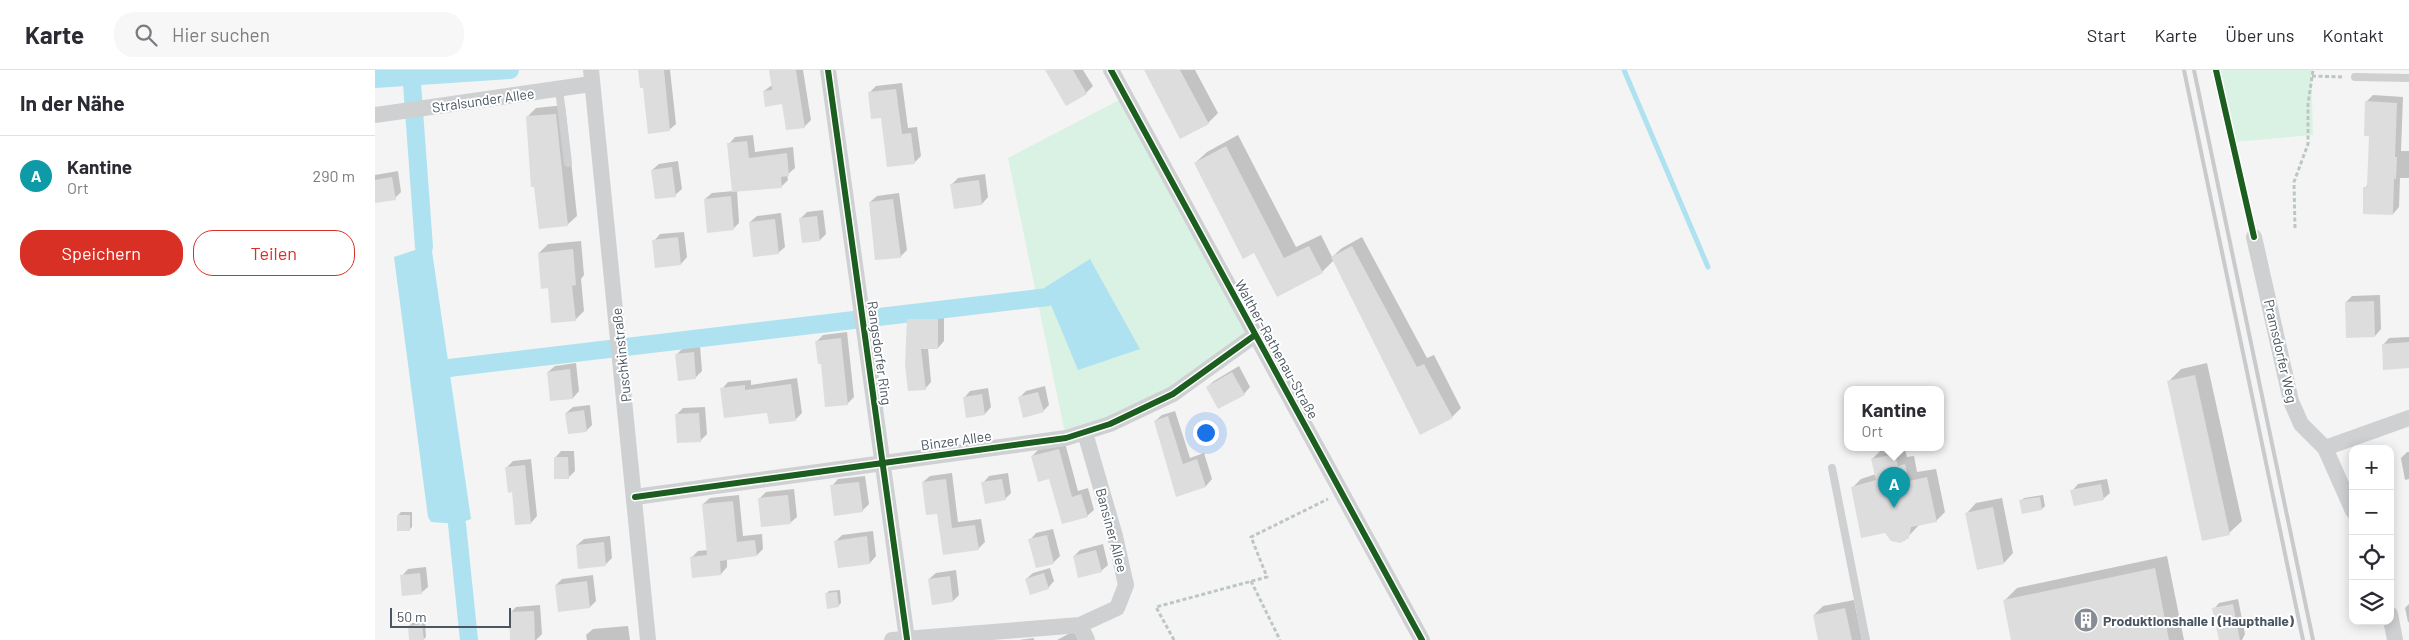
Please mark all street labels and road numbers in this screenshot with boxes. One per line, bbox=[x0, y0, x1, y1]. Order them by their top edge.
street label: Stralsunder Allee bbox=[431, 84, 535, 116]
street label: Walther-Rathenau-Straße bbox=[1232, 276, 1322, 422]
street label: Pramsdorfer Weg bbox=[2261, 298, 2301, 404]
street label: Rangsdorfer Ring bbox=[864, 300, 896, 406]
street label: Puschkinstraße bbox=[608, 307, 634, 403]
street label: Binzer Allee bbox=[919, 427, 993, 453]
street label: Bansiner Allee bbox=[1093, 486, 1131, 574]

